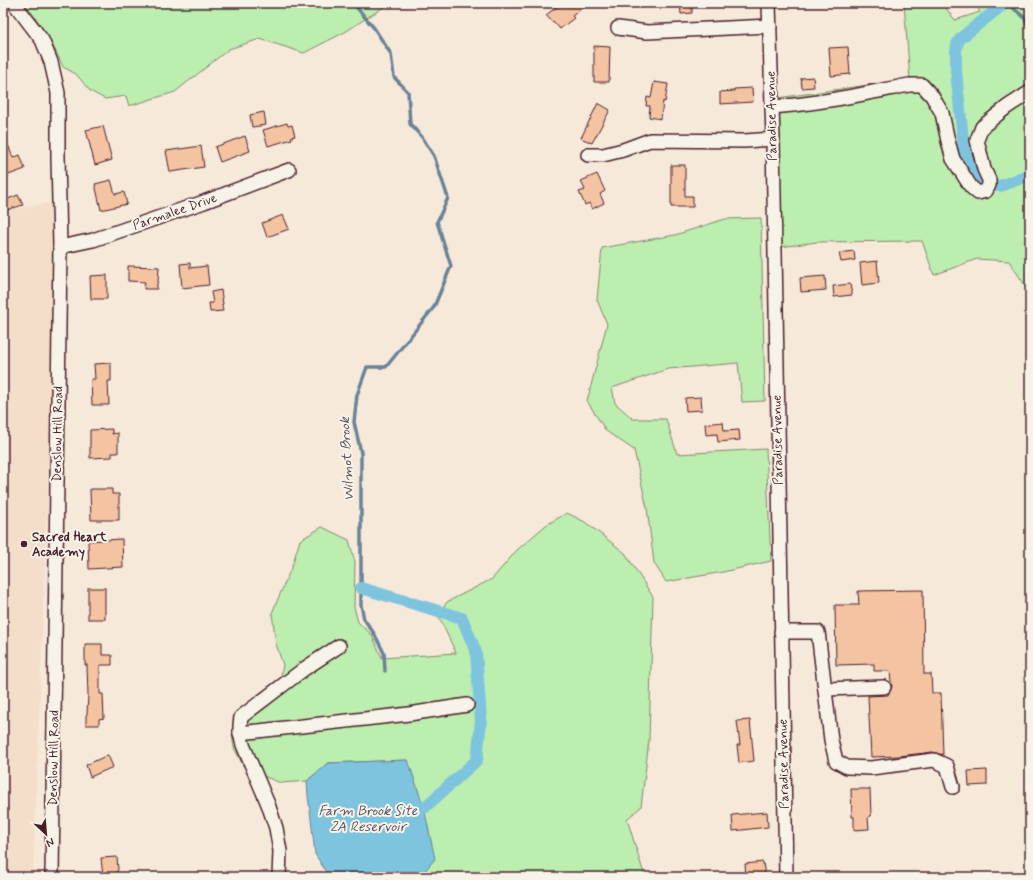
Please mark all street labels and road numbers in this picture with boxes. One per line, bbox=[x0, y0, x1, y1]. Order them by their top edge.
street label: Paradise Avenue bbox=[763, 71, 781, 161]
street label: Parmalee Drive bbox=[131, 190, 219, 234]
street label: Denslow Hill Road bbox=[49, 386, 67, 482]
street label: Paradise Avenue bbox=[769, 395, 787, 485]
street label: Denslow Hill Road bbox=[45, 710, 63, 806]
street label: Paradise Avenue bbox=[775, 719, 793, 809]

